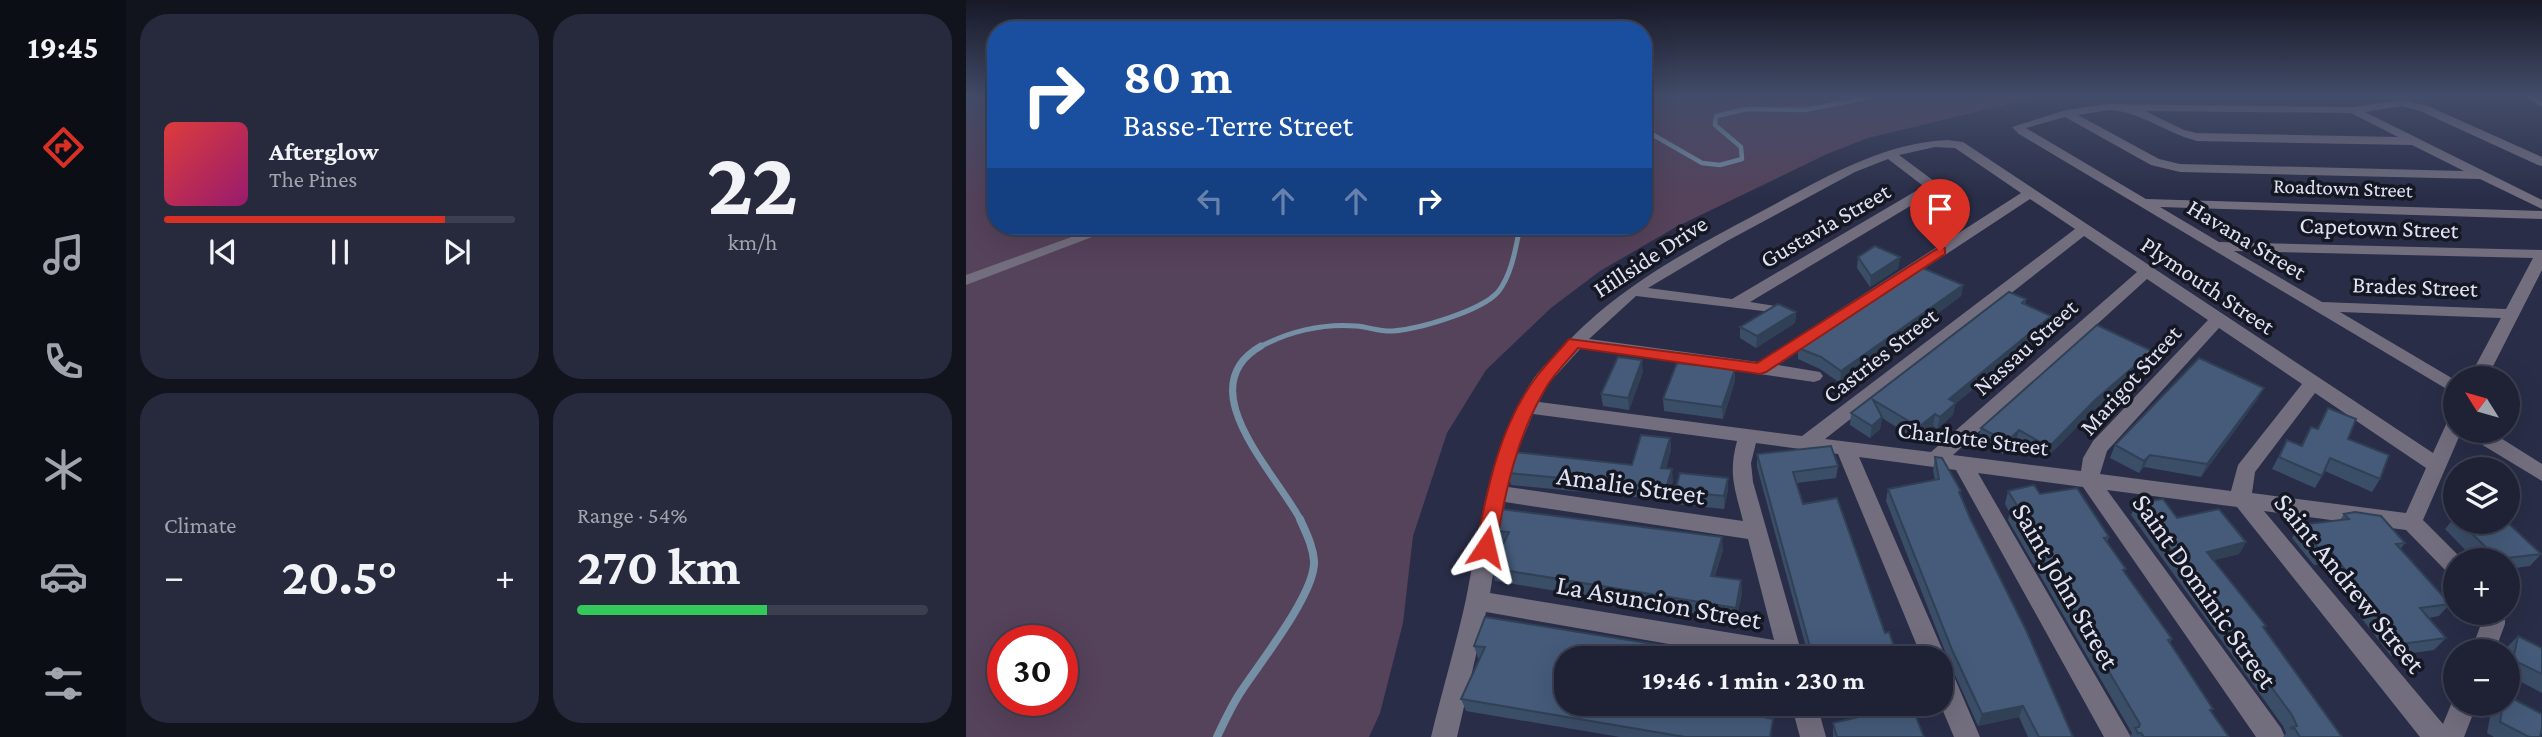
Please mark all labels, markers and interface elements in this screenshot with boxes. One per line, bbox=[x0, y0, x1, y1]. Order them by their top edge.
text: 19:45 bbox=[27, 29, 99, 65]
icon: right bbox=[1008, 49, 1099, 140]
text: 80 m bbox=[1123, 49, 1232, 104]
text: Basse-Terre Street bbox=[1123, 107, 1353, 143]
icon: directions bbox=[39, 123, 88, 172]
text: 22 bbox=[707, 132, 798, 234]
text: Afterglow bbox=[269, 137, 379, 166]
text: The Pines bbox=[269, 166, 357, 192]
street label: Roadtown Street bbox=[2273, 174, 2414, 202]
street label: Gustavia Street bbox=[1755, 176, 1896, 273]
pin bbox=[1910, 179, 1970, 251]
icon: left bbox=[1191, 182, 1229, 220]
icon: ahead bbox=[1264, 182, 1302, 220]
icon: ahead bbox=[1337, 182, 1375, 220]
icon: right bbox=[1410, 182, 1448, 220]
icon: arrive bbox=[1921, 190, 1959, 228]
street label: Havana Street bbox=[2183, 193, 2312, 285]
street label: Hillside Drive bbox=[1588, 209, 1712, 303]
street label: Capetown Street bbox=[2299, 211, 2460, 243]
text: km/h bbox=[728, 229, 777, 255]
icon: music bbox=[39, 230, 88, 279]
street label: Plymouth Street bbox=[2136, 230, 2281, 340]
icon: previous bbox=[204, 233, 242, 271]
icon: pause bbox=[321, 233, 359, 271]
icon: next bbox=[438, 233, 476, 271]
street label: Brades Street bbox=[2352, 270, 2479, 302]
street label: Nassau Street bbox=[1968, 293, 2083, 401]
street label: Castries Street bbox=[1817, 301, 1944, 408]
street label: Marigot Street bbox=[2074, 319, 2187, 440]
icon: phone bbox=[39, 337, 88, 386]
north arrow bbox=[2443, 366, 2520, 443]
map controls bbox=[2443, 366, 2520, 716]
street label: Charlotte Street bbox=[1896, 415, 2051, 461]
icon: climate bbox=[39, 445, 88, 494]
button: layers bbox=[2443, 457, 2520, 534]
street label: Amalie Street bbox=[1555, 459, 1708, 511]
street label: Saint Andrew Street bbox=[2268, 487, 2432, 679]
street label: Saint Dominic Street bbox=[2126, 488, 2284, 695]
street label: Saint John Street bbox=[2006, 498, 2126, 675]
text: Range · 54% bbox=[577, 502, 687, 528]
position arrow bbox=[1449, 510, 1523, 584]
text: Climate bbox=[164, 512, 236, 538]
text: 270 km bbox=[577, 537, 741, 595]
text: 20.5° bbox=[282, 547, 397, 605]
button: + bbox=[2443, 548, 2520, 625]
icon: car bbox=[39, 552, 88, 601]
text: − bbox=[164, 555, 184, 597]
text: + bbox=[495, 555, 515, 597]
street label: La Asuncion Street bbox=[1554, 569, 1765, 635]
speed limit sign: 30 bbox=[987, 625, 1078, 716]
button: − bbox=[2443, 639, 2520, 716]
icon: filters bbox=[39, 659, 88, 708]
text: 19:46 · 1 min · 230 m bbox=[1642, 666, 1865, 695]

